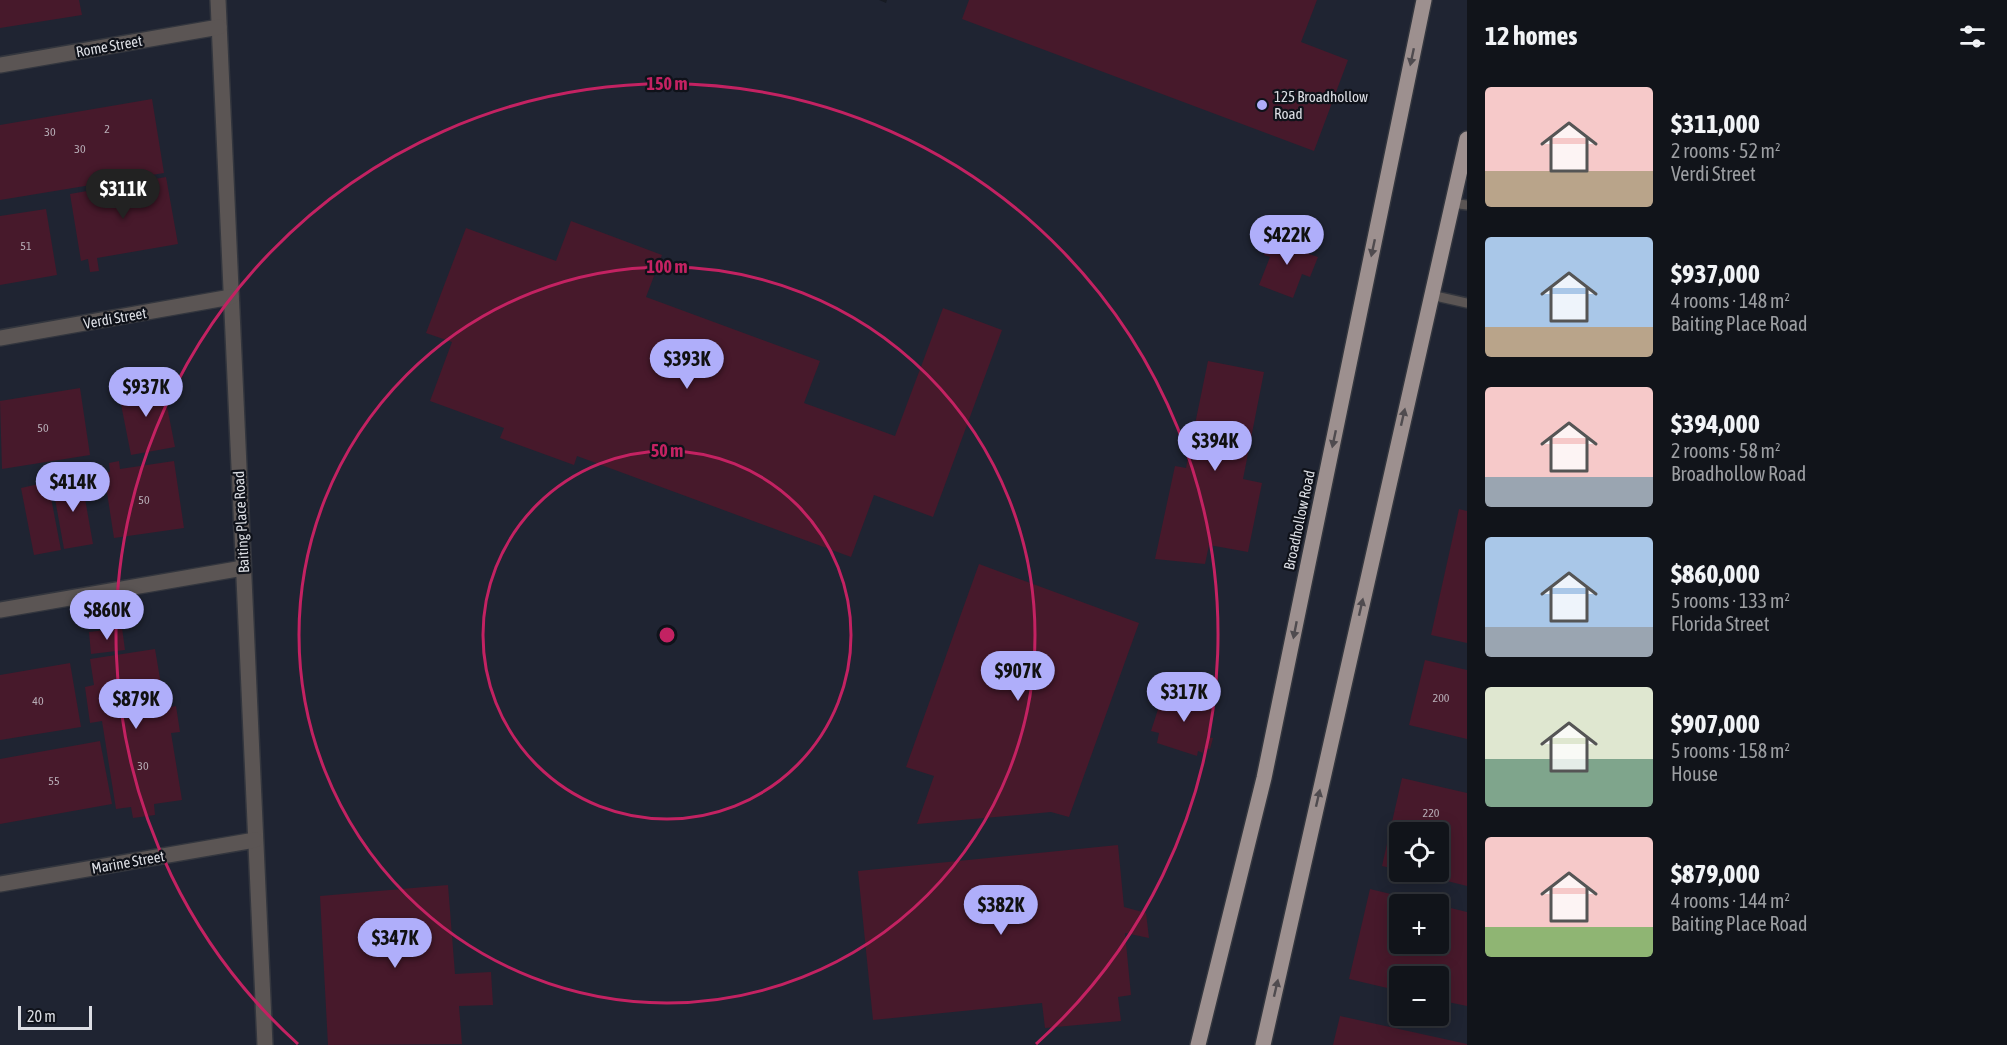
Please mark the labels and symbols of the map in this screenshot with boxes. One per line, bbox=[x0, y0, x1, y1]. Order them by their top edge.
street label: Rome Street bbox=[74, 32, 144, 60]
one-way arrow bbox=[1407, 48, 1416, 67]
text: 150 m bbox=[647, 73, 687, 94]
place label: 125 Broadhollow Road bbox=[1274, 88, 1368, 122]
marker: 125 Broadhollow Road bbox=[1255, 98, 1269, 112]
house number: 2 bbox=[104, 122, 110, 136]
house number: 30 bbox=[44, 125, 56, 139]
house number: 30 bbox=[74, 142, 86, 156]
pin: $311K bbox=[81, 169, 165, 220]
pin: $422K bbox=[1245, 215, 1329, 266]
house number: 51 bbox=[20, 239, 32, 253]
one-way arrow bbox=[1368, 239, 1377, 258]
text: 100 m bbox=[647, 256, 687, 277]
street label: Verdi Street bbox=[82, 304, 148, 332]
pin: $393K bbox=[645, 339, 729, 390]
pin: $937K bbox=[104, 367, 188, 418]
one-way arrow bbox=[1399, 408, 1409, 426]
house number: 50 bbox=[37, 421, 49, 435]
pin: $394K bbox=[1173, 421, 1257, 472]
one-way arrow bbox=[1328, 430, 1338, 449]
text: 50 m bbox=[651, 440, 683, 461]
pin: $414K bbox=[31, 462, 115, 513]
street label: Broadhollow Road bbox=[1280, 469, 1318, 571]
street label: Baiting Place Road bbox=[230, 470, 252, 574]
house number: 50 bbox=[138, 493, 150, 507]
pin: $860K bbox=[65, 590, 149, 641]
one-way arrow bbox=[1356, 598, 1366, 617]
one-way arrow bbox=[1290, 621, 1299, 640]
centre of rings bbox=[657, 625, 677, 645]
pin: $907K bbox=[976, 651, 1060, 702]
pin: $317K bbox=[1142, 672, 1226, 723]
pin: $879K bbox=[94, 679, 178, 730]
house number: 200 bbox=[1433, 691, 1450, 705]
house number: 40 bbox=[32, 694, 44, 708]
house number: 30 bbox=[137, 759, 149, 773]
house number: 55 bbox=[48, 774, 60, 788]
one-way arrow bbox=[1314, 788, 1323, 807]
house number: 220 bbox=[1423, 806, 1440, 820]
street label: Marine Street bbox=[90, 847, 166, 877]
pin: $382K bbox=[959, 885, 1043, 936]
pin: $347K bbox=[353, 918, 437, 969]
one-way arrow bbox=[1271, 979, 1281, 997]
scale bar bbox=[18, 1003, 92, 1030]

